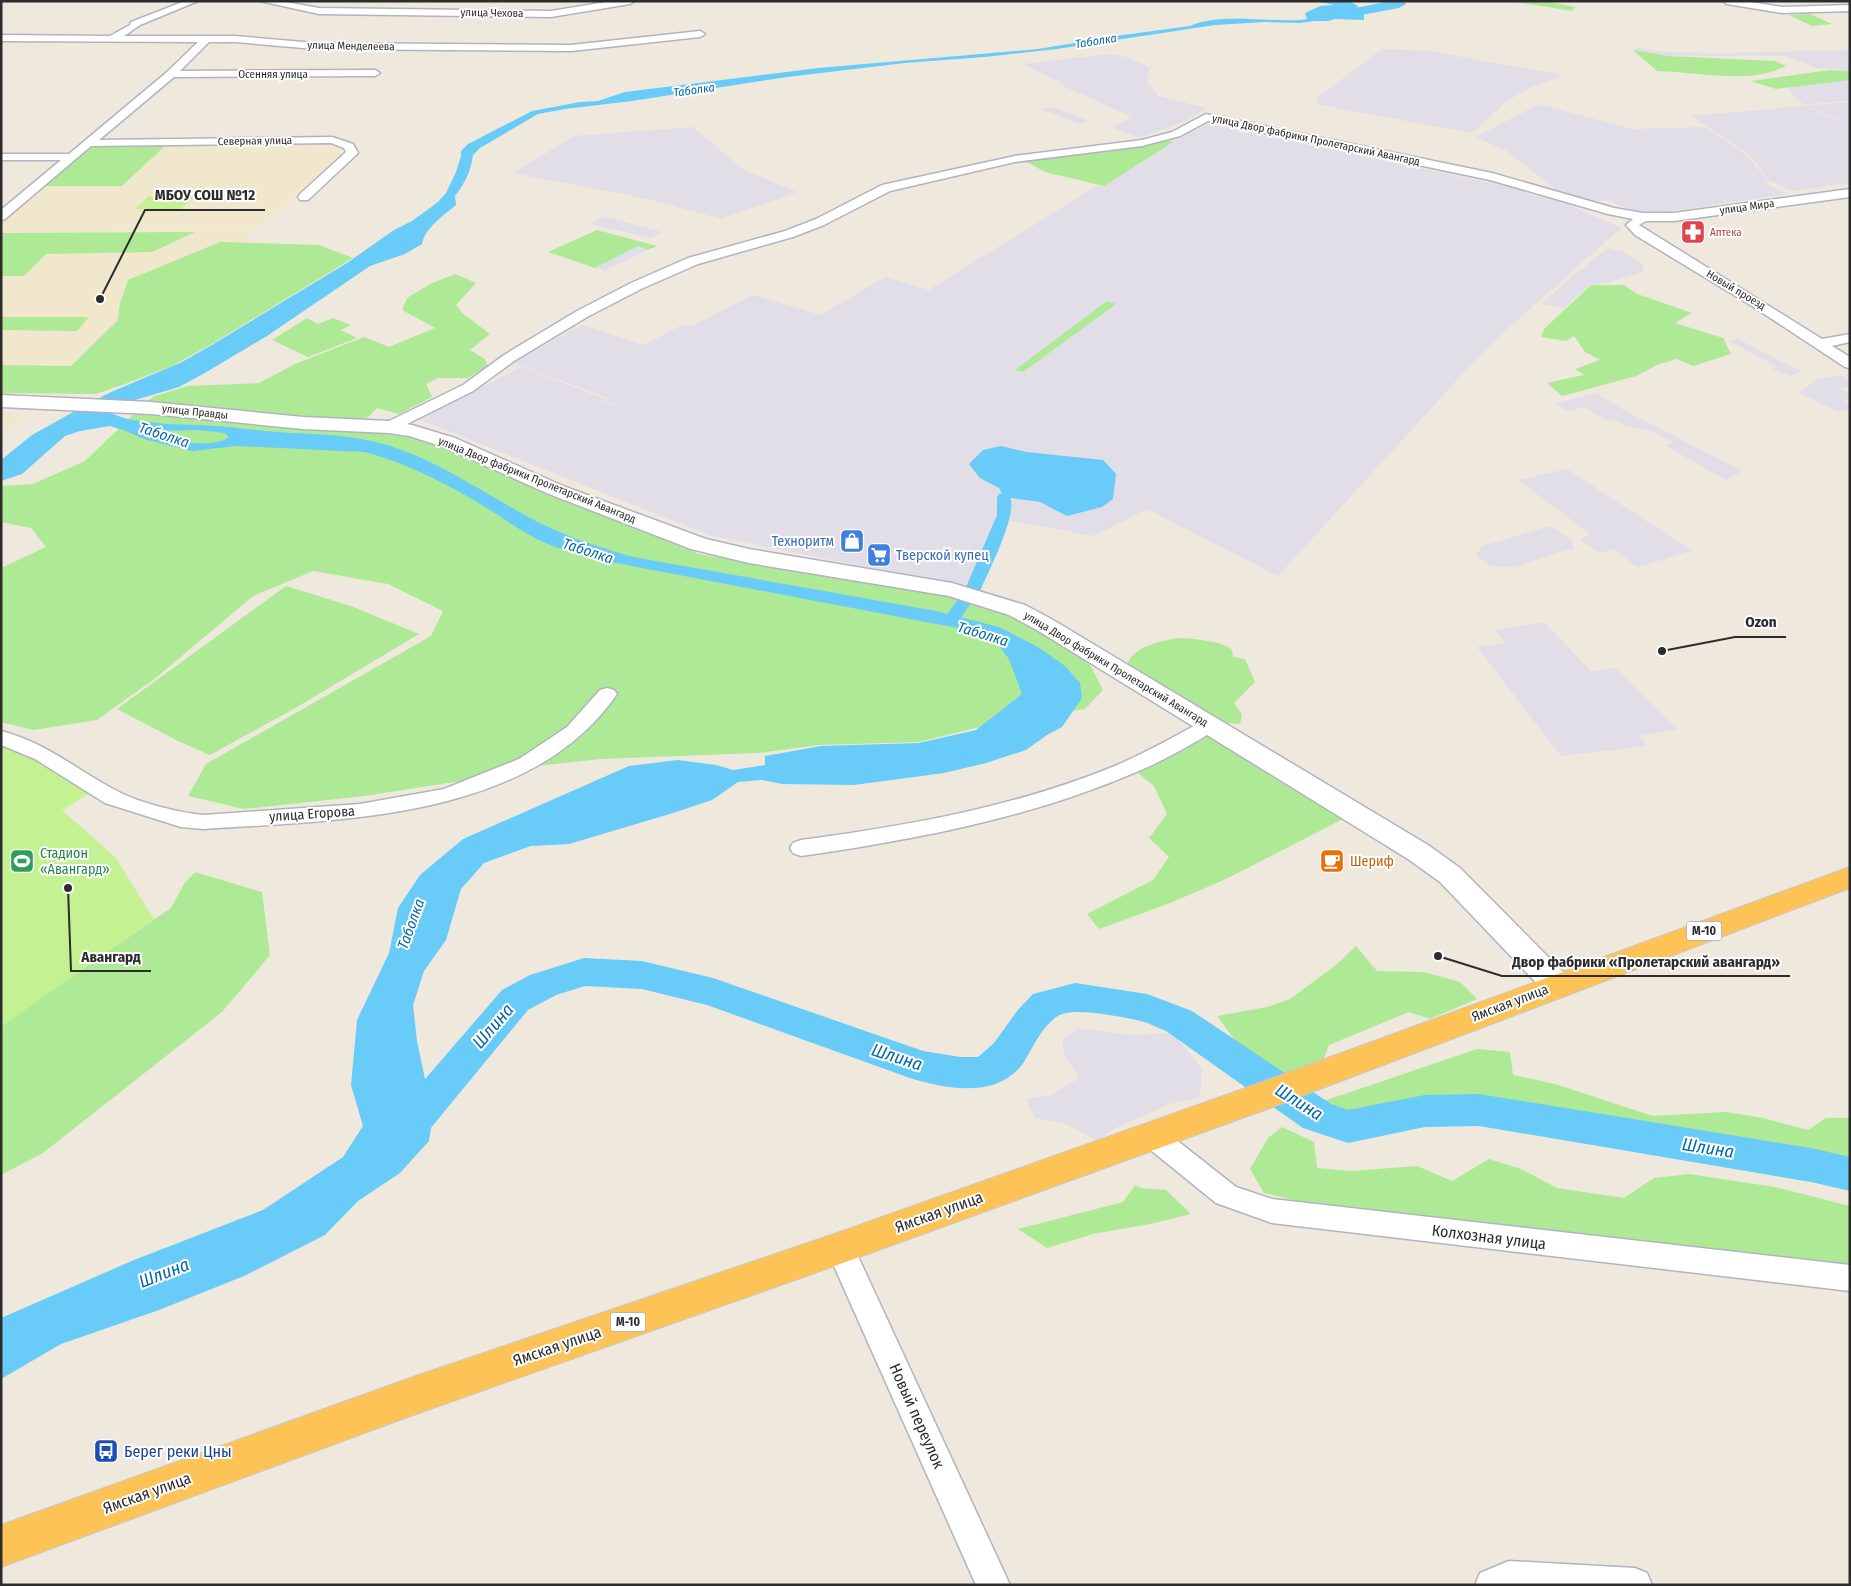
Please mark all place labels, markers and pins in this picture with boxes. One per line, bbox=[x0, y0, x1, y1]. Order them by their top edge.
callout: МБОУ СОШ №12 bbox=[145, 180, 265, 210]
pharmacy icon: Аптека bbox=[1680, 219, 1706, 245]
place label: Аптека bbox=[1710, 226, 1742, 239]
shop icon: Техноритм bbox=[839, 528, 865, 554]
place label: Техноритм bbox=[772, 533, 834, 550]
supermarket icon: Тверской купец bbox=[866, 542, 892, 568]
place label: Тверской купец bbox=[896, 547, 989, 564]
callout: Ozon bbox=[1735, 607, 1786, 637]
place label: Стадион «Авангард» bbox=[40, 845, 110, 878]
sports icon: Стадион «Авангард» bbox=[9, 848, 35, 874]
cafe icon: Шериф bbox=[1319, 848, 1345, 874]
place label: Шериф bbox=[1350, 853, 1394, 870]
callout: Авангард bbox=[71, 941, 151, 971]
callout: Двор фабрики «Пролетарский авангард» bbox=[1502, 946, 1790, 976]
bus stop icon: Берег реки Цны bbox=[93, 1438, 119, 1464]
place label: Берег реки Цны bbox=[124, 1442, 232, 1461]

